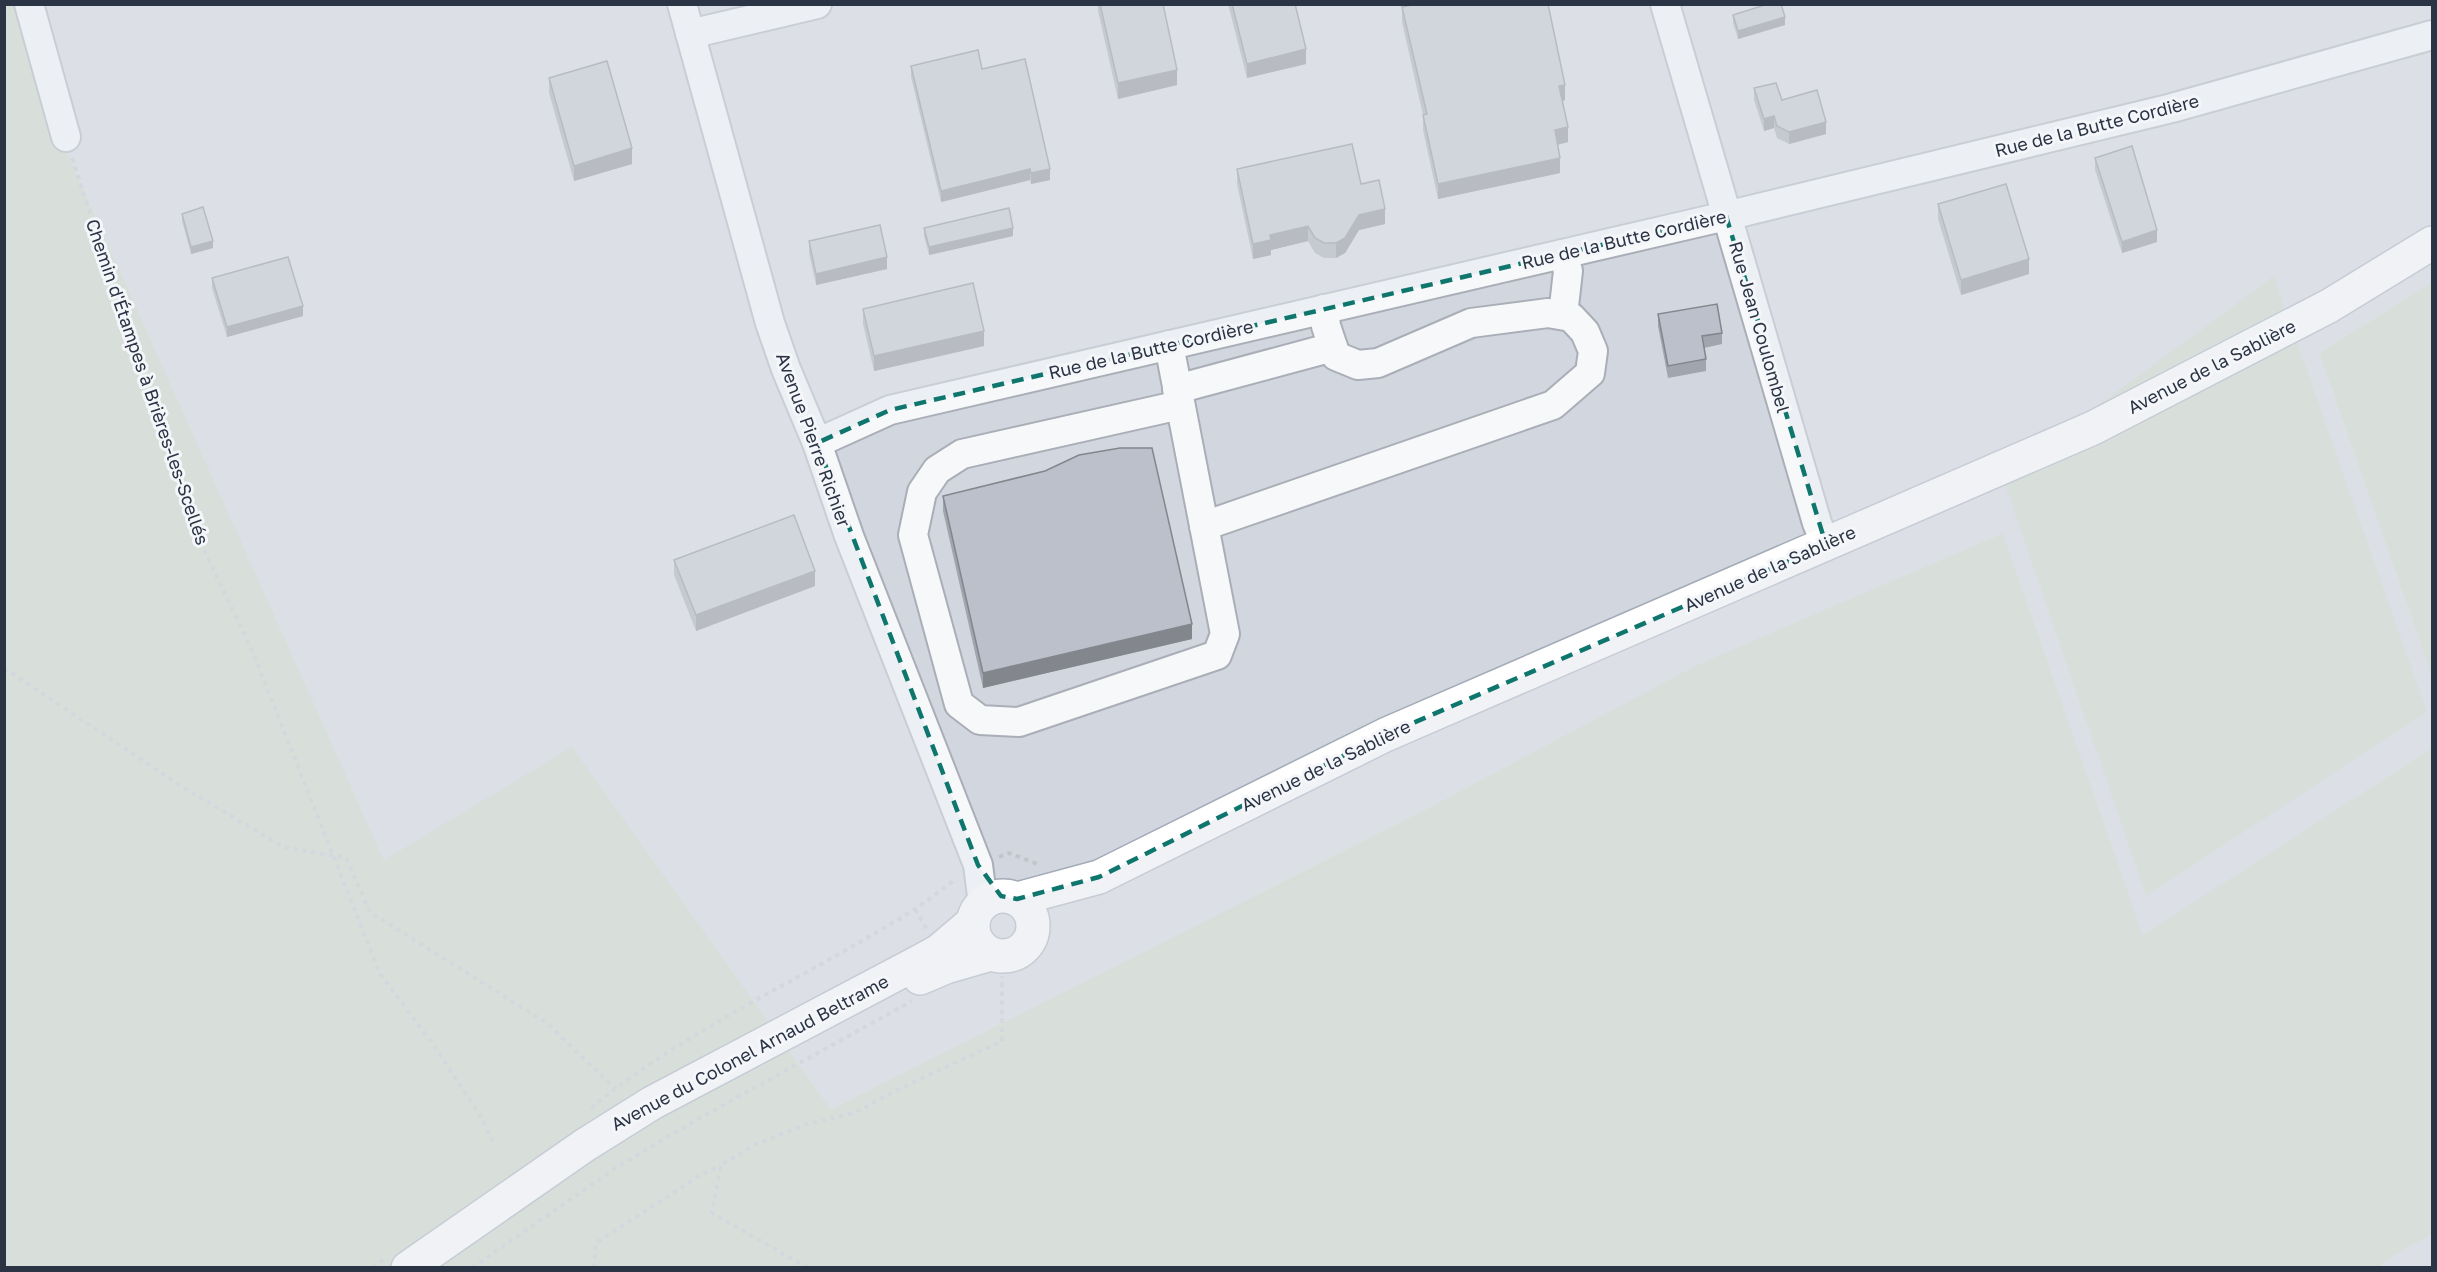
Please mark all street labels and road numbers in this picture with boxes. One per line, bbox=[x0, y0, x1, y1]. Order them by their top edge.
street label: Rue de la Butte Cordière bbox=[1992, 89, 2201, 161]
street label: Rue de la Butte Cordière bbox=[1519, 205, 1728, 273]
street label: Chemin d'Étampes à Brières-les-Scellés bbox=[82, 216, 214, 547]
street label: Rue Jean Coulombel bbox=[1725, 238, 1795, 415]
street label: Avenue de la Sablière bbox=[2124, 314, 2299, 418]
street label: Rue de la Butte Cordière bbox=[1046, 315, 1255, 383]
street label: Avenue Pierre Richier bbox=[772, 349, 856, 530]
street label: Avenue de la Sablière bbox=[1680, 520, 1859, 616]
street label: Avenue de la Sablière bbox=[1237, 715, 1414, 816]
street label: Avenue du Colonel Arnaud Beltrame bbox=[607, 969, 892, 1135]

